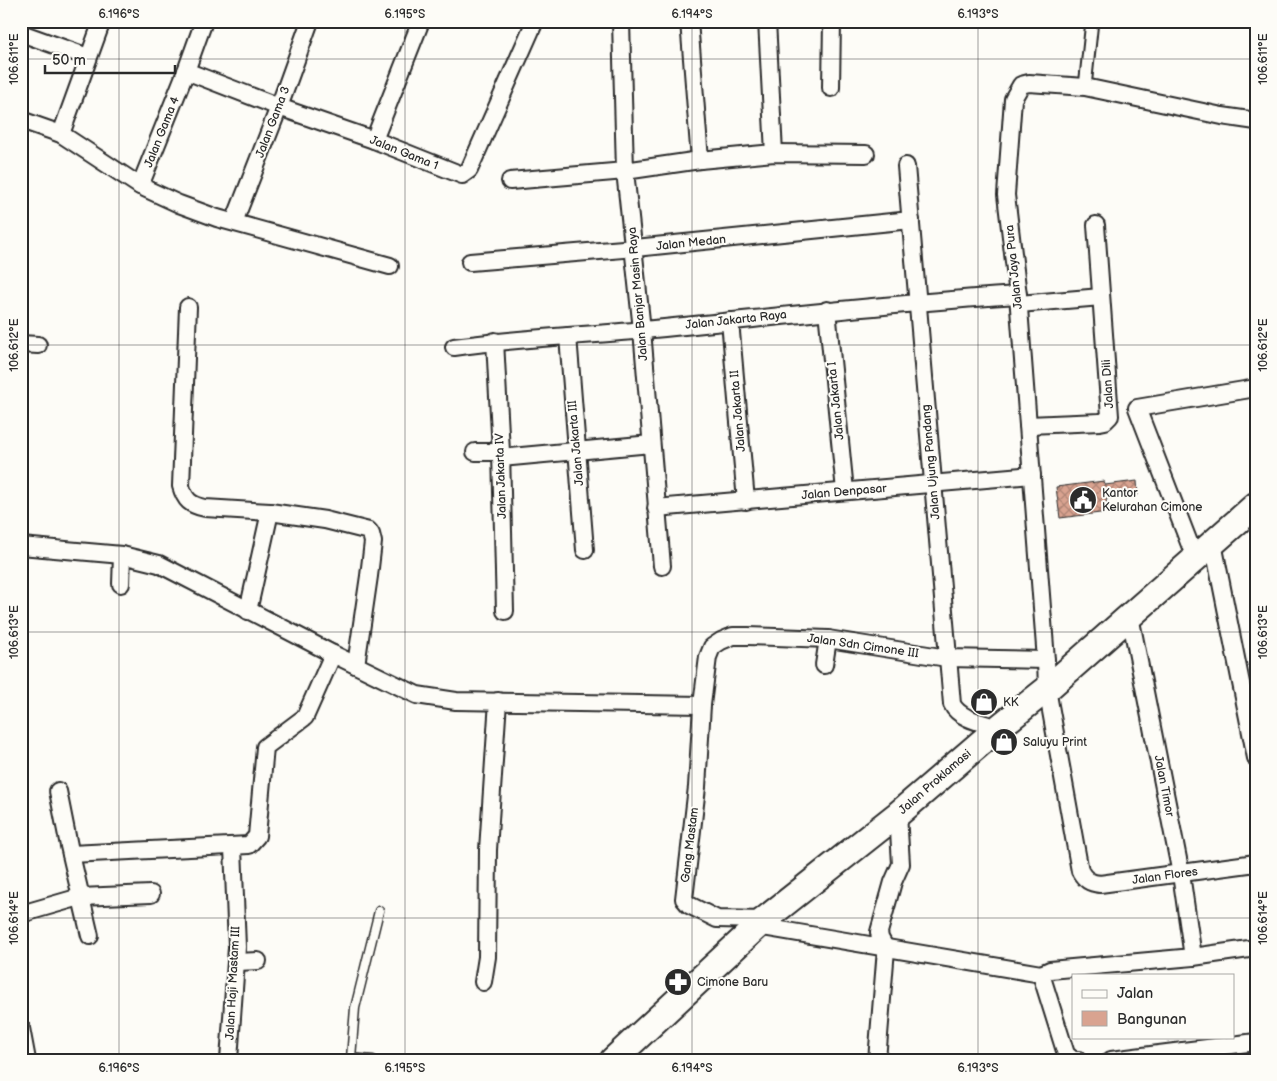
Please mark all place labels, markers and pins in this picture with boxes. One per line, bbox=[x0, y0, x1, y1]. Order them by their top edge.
public building icon: Kantor Kelurahan Cimone bbox=[1068, 485, 1098, 515]
place label: Kantor Kelurahan Cimone bbox=[1102, 486, 1202, 515]
shop icon: KK bbox=[969, 687, 999, 717]
place label: KK bbox=[1003, 695, 1019, 710]
shop icon: Saluyu Print bbox=[989, 727, 1019, 757]
place label: Saluyu Print bbox=[1023, 735, 1087, 750]
pharmacy icon: Cimone Baru bbox=[663, 967, 693, 997]
place label: Cimone Baru bbox=[697, 975, 768, 990]

